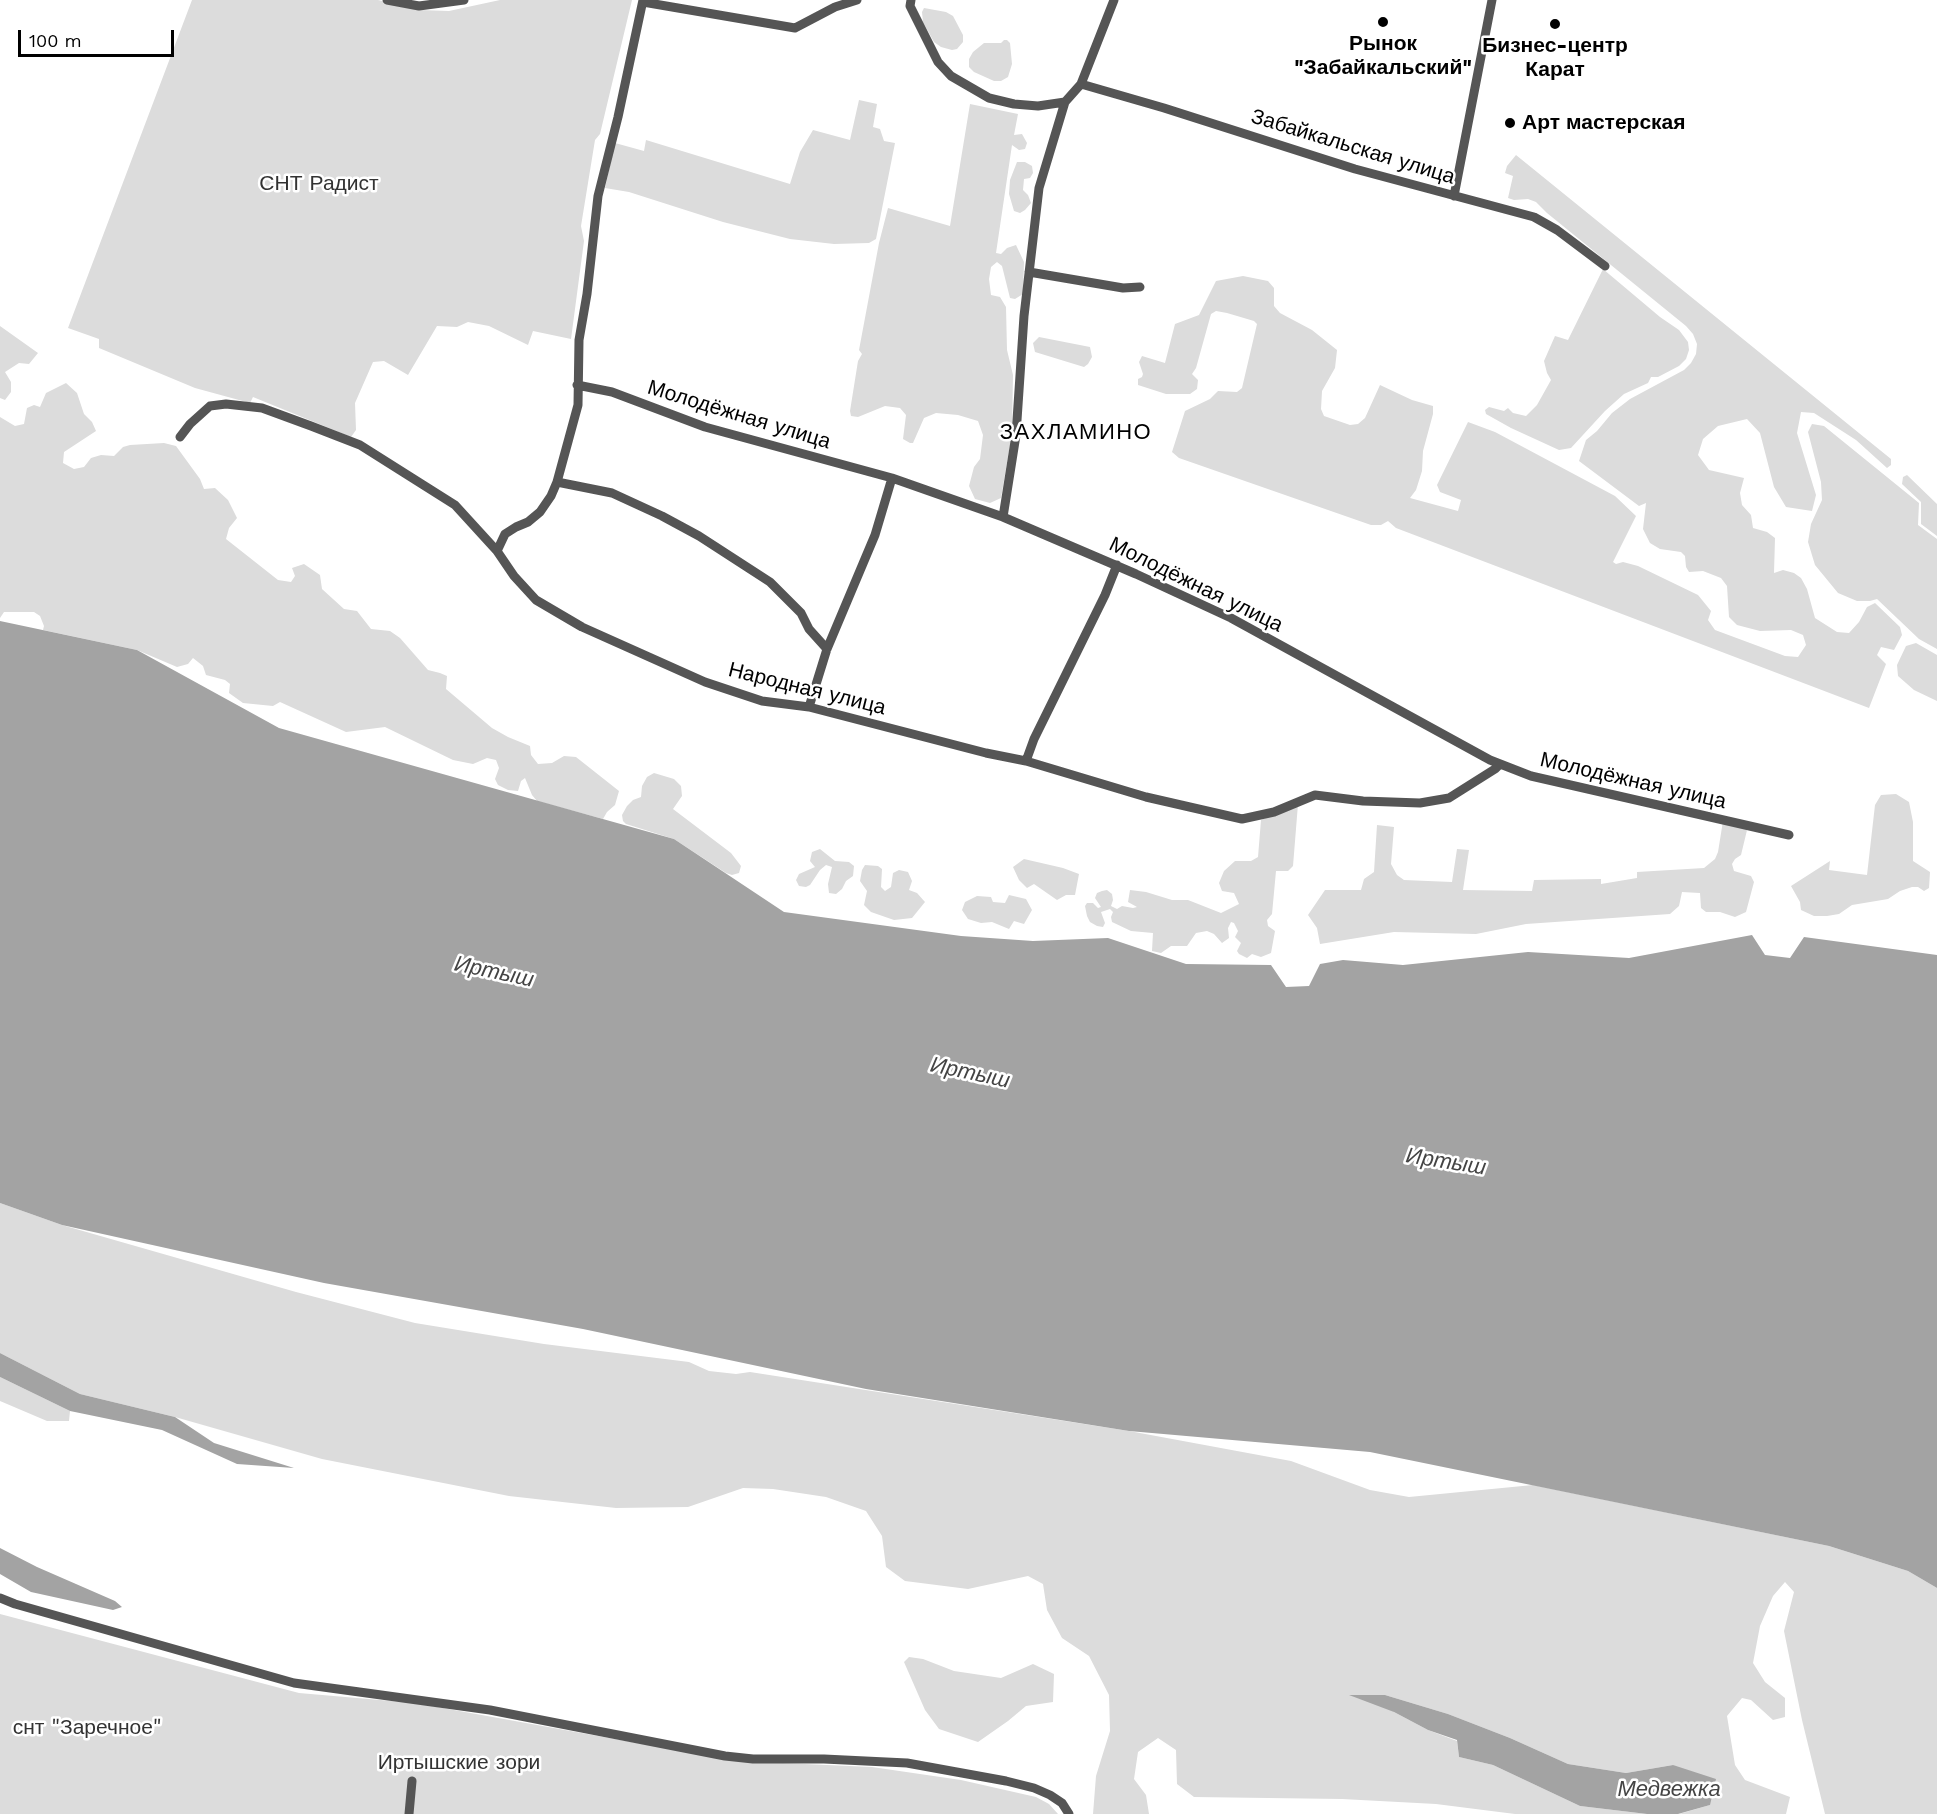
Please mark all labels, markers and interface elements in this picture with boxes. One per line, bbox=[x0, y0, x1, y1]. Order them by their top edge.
marker: Рынок "Забайкальский" bbox=[1376, 15, 1390, 29]
marker: Бизнес-центр Карат bbox=[1548, 17, 1562, 31]
scale bar bbox=[21, 18, 177, 56]
text: 100 m bbox=[29, 30, 82, 51]
place label: Рынок "Забайкальский" bbox=[1294, 31, 1472, 81]
place label: Бизнес-центр Карат bbox=[1482, 33, 1628, 83]
street label: Забайкальская улица bbox=[1248, 104, 1458, 190]
place label: Арт мастерская bbox=[1522, 110, 1686, 136]
marker: Арт мастерская bbox=[1503, 116, 1517, 130]
park label: СНТ Радист bbox=[259, 171, 379, 197]
street label: Молодёжная улица bbox=[644, 375, 834, 455]
district label: ЗАХЛАМИНО bbox=[1000, 420, 1152, 446]
street label: Молодёжная улица bbox=[1105, 532, 1287, 638]
street label: Народная улица bbox=[726, 657, 888, 721]
street label: Молодёжная улица bbox=[1538, 747, 1728, 815]
water label: Иртыш bbox=[452, 951, 536, 993]
water label: Иртыш bbox=[928, 1052, 1012, 1094]
water label: Иртыш bbox=[1404, 1143, 1488, 1181]
park label: снт "Заречное" bbox=[13, 1715, 161, 1741]
park label: Иртышские зори bbox=[378, 1750, 540, 1776]
water label: Медвежка bbox=[1617, 1777, 1721, 1803]

